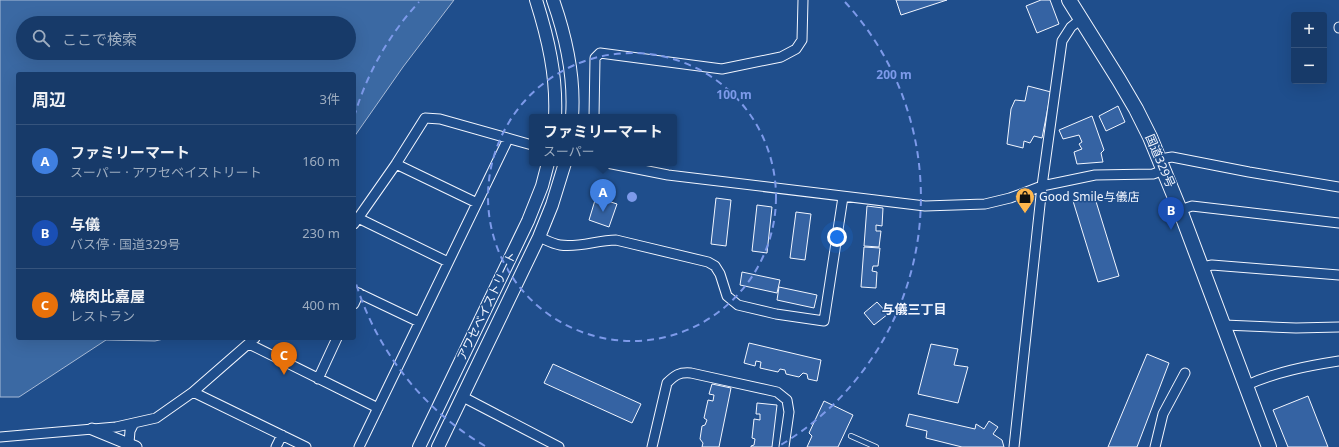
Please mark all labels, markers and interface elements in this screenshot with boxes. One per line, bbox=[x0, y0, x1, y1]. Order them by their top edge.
map controls bbox=[1291, 12, 1327, 84]
button: + bbox=[1291, 12, 1327, 48]
search box bbox=[16, 16, 356, 60]
icon: search bbox=[30, 27, 52, 49]
text: ここで検索 bbox=[62, 29, 137, 49]
button: − bbox=[1291, 48, 1327, 84]
text: 200 m bbox=[876, 66, 912, 83]
text: 100 m bbox=[716, 86, 752, 103]
text: 周辺 bbox=[32, 88, 66, 111]
text: 3件 bbox=[320, 90, 340, 108]
popup bbox=[529, 114, 677, 166]
text: ファミリーマート bbox=[543, 121, 663, 141]
street label: 国道329号 bbox=[1142, 131, 1179, 190]
text: ファミリーマート bbox=[70, 142, 190, 162]
text: スーパー bbox=[543, 142, 595, 160]
text: A bbox=[41, 152, 50, 170]
text: 160 m bbox=[302, 152, 340, 170]
text: スーパー · アワセベイストリート bbox=[70, 163, 262, 181]
pin: A bbox=[590, 179, 616, 212]
shop icon: Good Smile与儀店 bbox=[1014, 186, 1036, 214]
place label: Good Smile与儀店 bbox=[1039, 188, 1140, 205]
centre of rings bbox=[625, 190, 639, 204]
pin: B bbox=[1158, 197, 1184, 230]
text: 与儀 bbox=[70, 214, 100, 234]
text: B bbox=[41, 224, 49, 242]
text: 230 m bbox=[302, 224, 340, 242]
your location bbox=[827, 227, 847, 247]
text: バス停 · 国道329号 bbox=[70, 235, 181, 253]
street label: アワセベイストリート bbox=[453, 248, 520, 363]
text: 焼肉比嘉屋 bbox=[70, 286, 145, 306]
text: C bbox=[41, 296, 49, 314]
text: 400 m bbox=[302, 296, 340, 314]
district label: 与儀三丁目 bbox=[881, 300, 947, 318]
text: レストラン bbox=[70, 307, 135, 325]
pin: C bbox=[271, 342, 297, 375]

